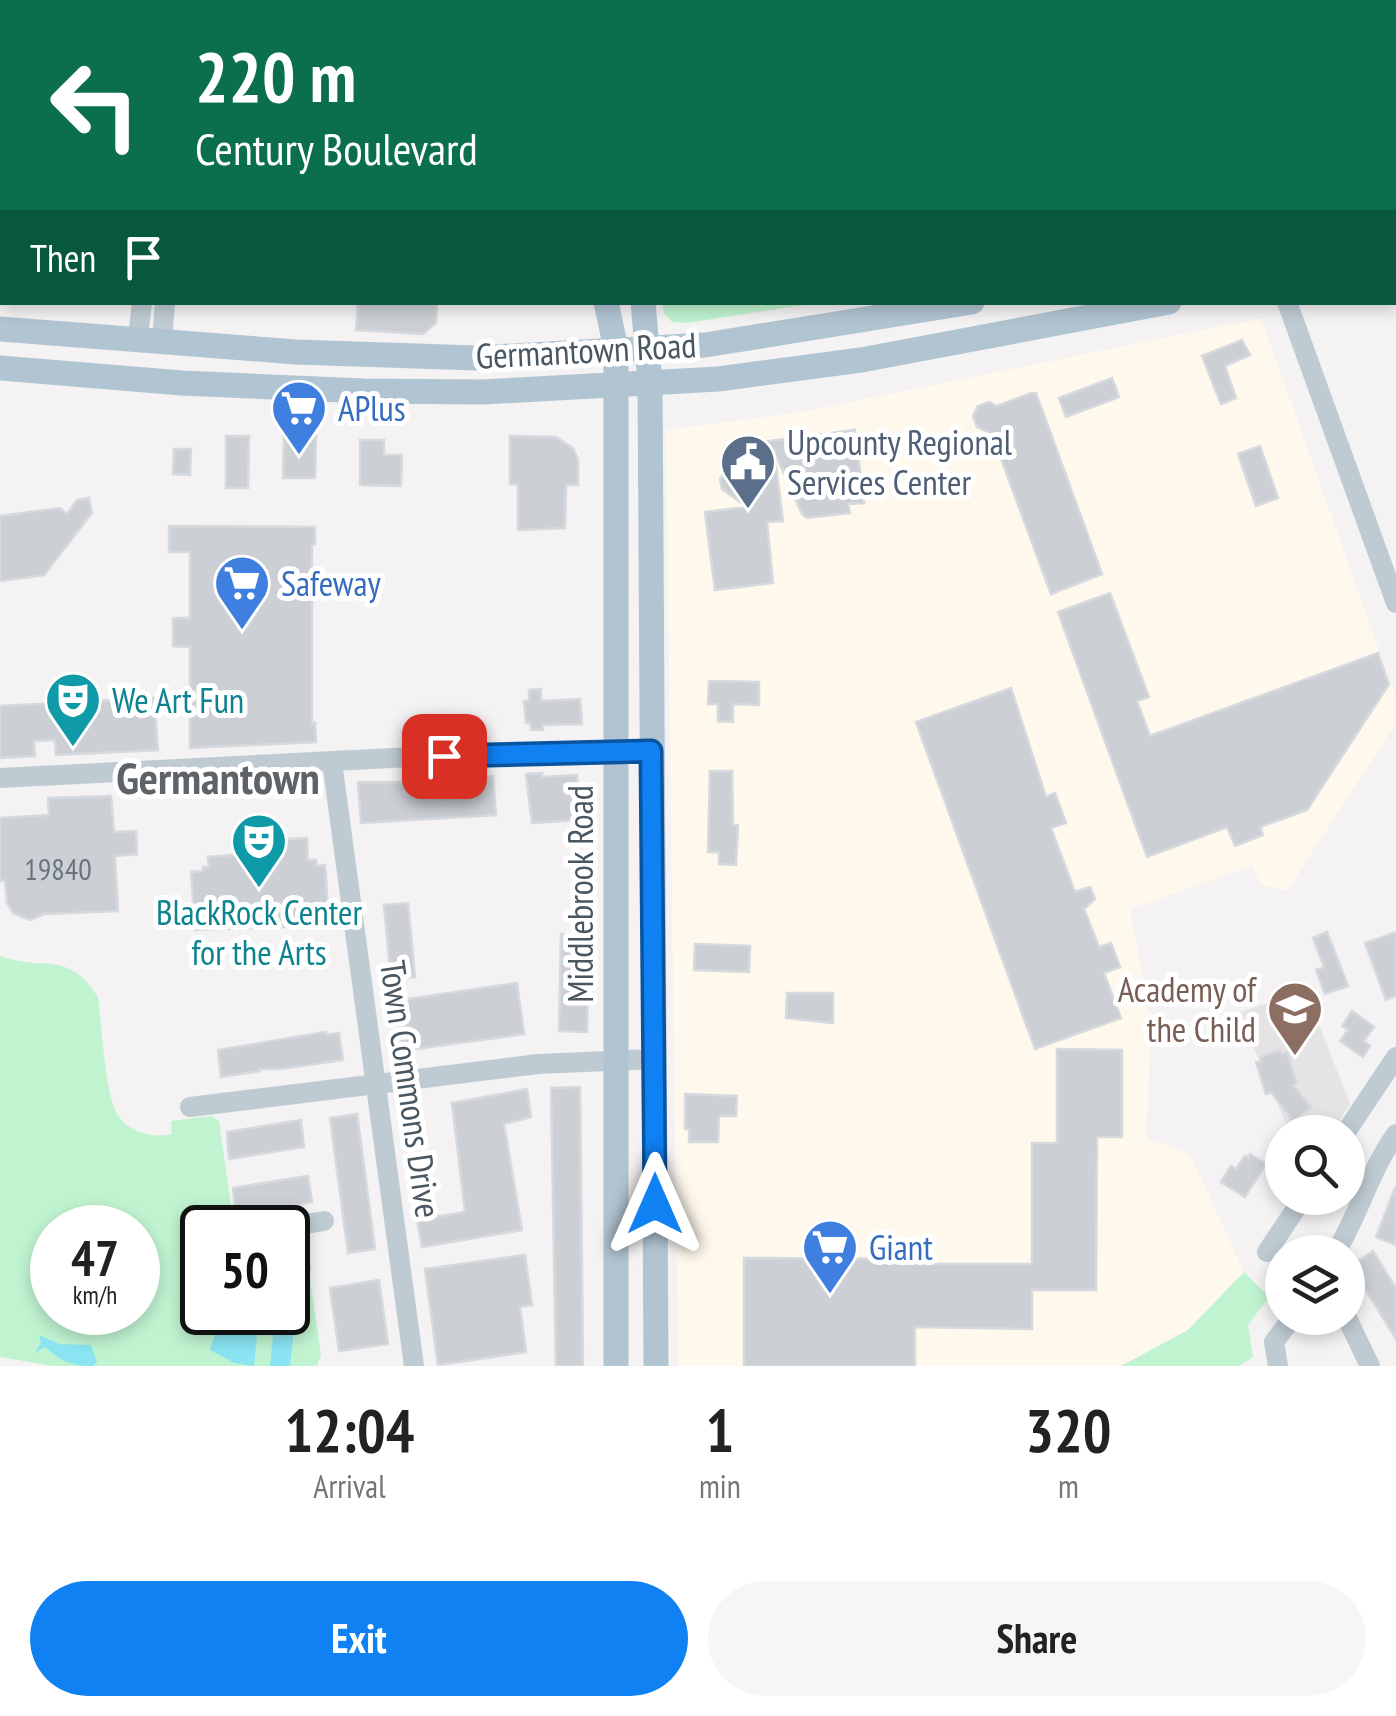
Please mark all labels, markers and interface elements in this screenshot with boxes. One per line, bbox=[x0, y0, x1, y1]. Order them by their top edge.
text: 220 m bbox=[195, 31, 356, 121]
icon: left bbox=[30, 40, 160, 170]
text: Century Boulevard bbox=[195, 119, 478, 177]
icon: arrive bbox=[116, 230, 171, 285]
text: Then bbox=[30, 233, 96, 282]
street label: Germantown Road bbox=[475, 321, 697, 379]
supermarket icon: APlus bbox=[269, 378, 329, 457]
place label: APlus bbox=[338, 385, 406, 431]
place label: Upcounty Regional Services Center bbox=[787, 419, 1012, 505]
public building icon: Upcounty Regional Services Center bbox=[718, 432, 778, 511]
supermarket icon: Safeway bbox=[212, 553, 272, 632]
place label: Safeway bbox=[281, 560, 382, 606]
theatre icon: We Art Fun bbox=[43, 670, 103, 749]
place label: We Art Fun bbox=[112, 677, 244, 723]
pin bbox=[402, 714, 487, 799]
icon: arrive bbox=[417, 729, 472, 784]
district label: Germantown bbox=[116, 748, 320, 806]
street label: Middlebrook Road bbox=[557, 785, 603, 1003]
theatre icon: BlackRock Center for the Arts bbox=[229, 811, 289, 890]
house number: 19840 bbox=[24, 849, 92, 888]
place label: BlackRock Center for the Arts bbox=[156, 889, 362, 975]
street label: Town Commons Drive bbox=[370, 957, 452, 1221]
place label: Academy of the Child bbox=[1118, 966, 1258, 1052]
school or university icon: Academy of the Child bbox=[1265, 979, 1325, 1058]
map controls bbox=[1265, 1115, 1365, 1335]
button: search bbox=[1265, 1115, 1365, 1215]
position arrow bbox=[603, 1152, 707, 1256]
speed limit sign: 50 bbox=[180, 1205, 310, 1335]
supermarket icon: Giant bbox=[800, 1217, 860, 1296]
place label: Giant bbox=[869, 1224, 933, 1270]
text: 47 bbox=[71, 1225, 119, 1290]
button: layers bbox=[1265, 1235, 1365, 1335]
text: km/h bbox=[73, 1279, 117, 1311]
text: 12:04 bbox=[285, 1391, 414, 1469]
text: 1 bbox=[706, 1391, 734, 1469]
text: 320 bbox=[1025, 1391, 1111, 1469]
text: Arrival bbox=[313, 1465, 386, 1507]
text: min bbox=[699, 1465, 741, 1507]
text: m bbox=[1058, 1465, 1079, 1507]
button: Exit bbox=[30, 1581, 688, 1696]
button: Share bbox=[708, 1581, 1366, 1696]

